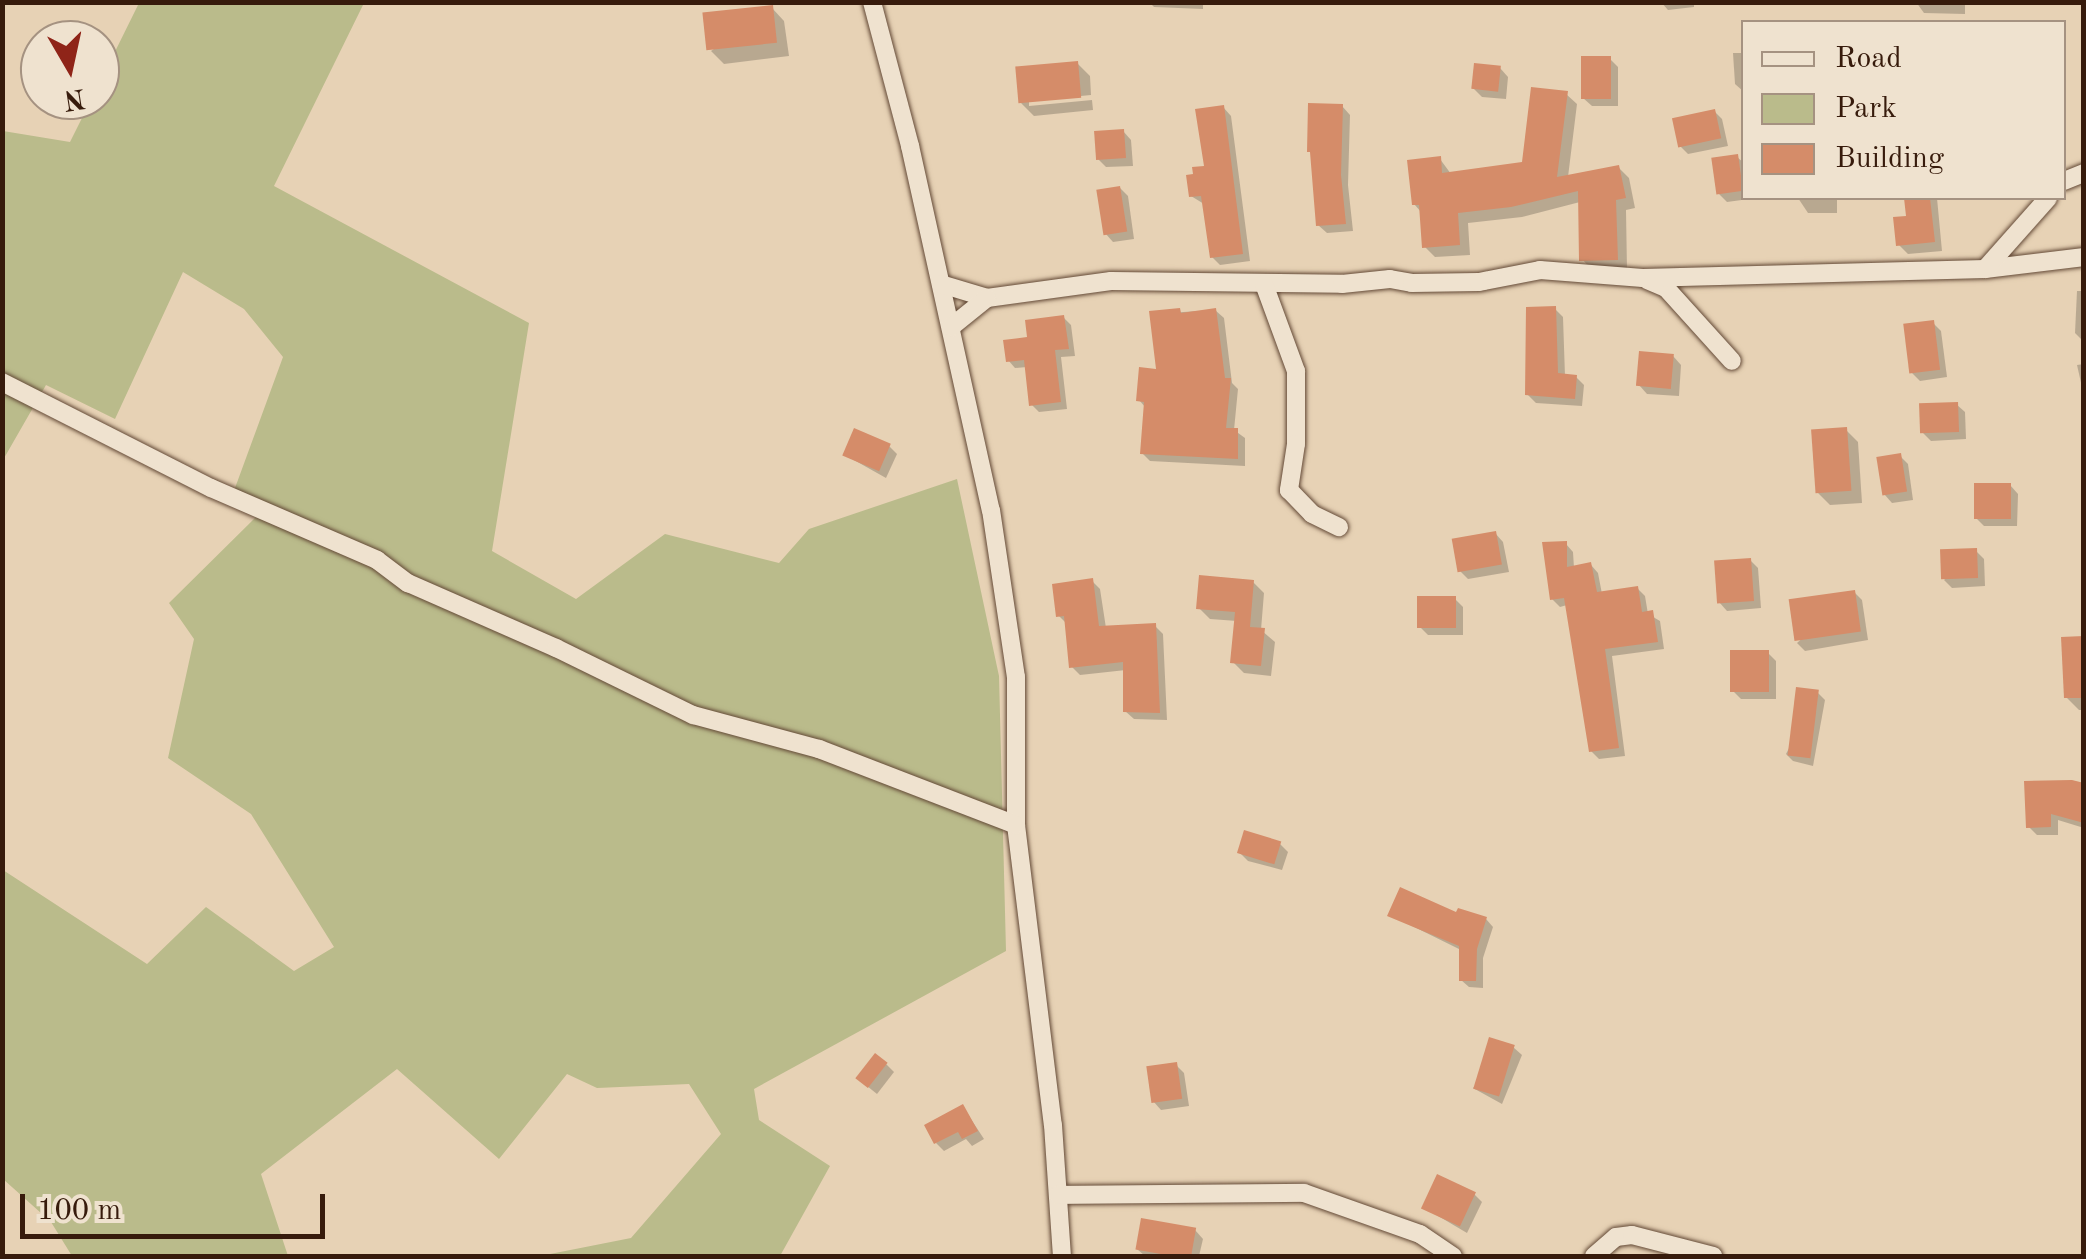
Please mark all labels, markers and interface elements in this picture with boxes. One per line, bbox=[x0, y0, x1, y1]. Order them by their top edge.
north arrow bbox=[20, 20, 120, 120]
legend bbox=[1741, 20, 2066, 200]
text: Road bbox=[1835, 44, 1902, 74]
text: N bbox=[62, 82, 87, 113]
text: Park bbox=[1835, 94, 1897, 124]
text: Building bbox=[1835, 144, 1944, 174]
scale bar bbox=[25, 1174, 330, 1236]
text: 100 m bbox=[37, 1196, 121, 1226]

